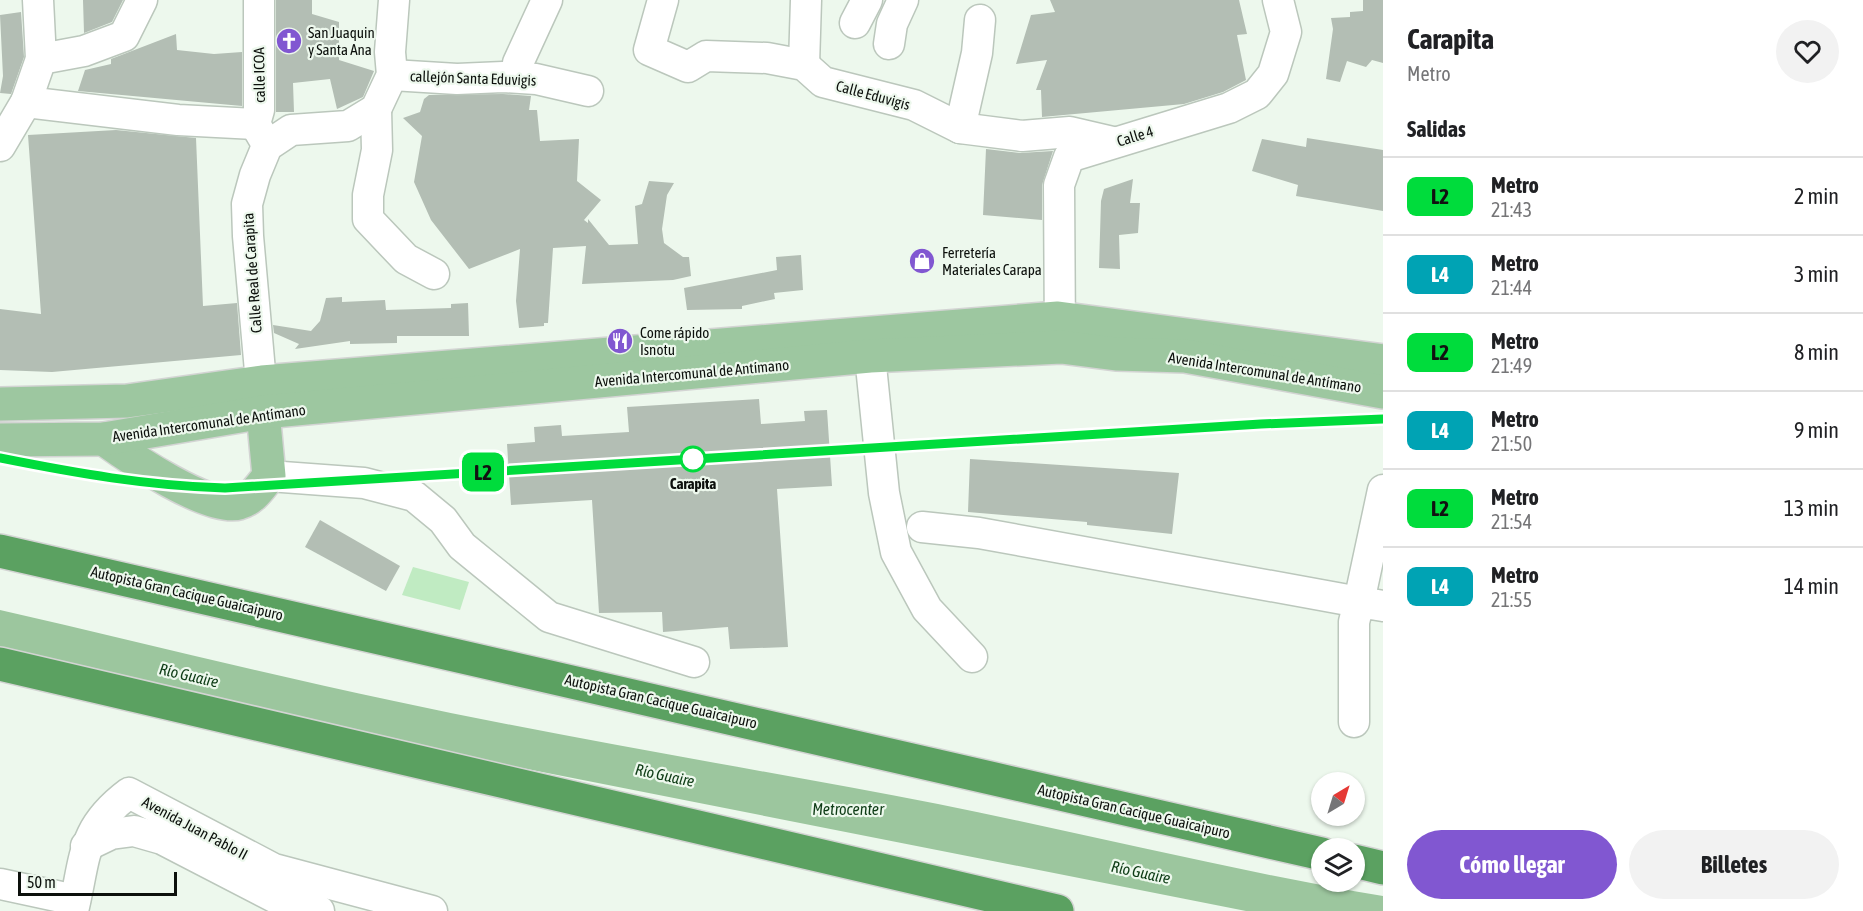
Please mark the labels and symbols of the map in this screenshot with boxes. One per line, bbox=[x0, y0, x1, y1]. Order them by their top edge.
place label: San Juaquin y Santa Ana bbox=[308, 24, 375, 58]
church icon: San Juaquin y Santa Ana bbox=[274, 26, 304, 56]
street label: calle ICOA bbox=[250, 46, 268, 103]
street label: callejón Santa Eduvigis bbox=[410, 67, 536, 89]
street label: Calle Eduvigis bbox=[834, 77, 912, 113]
street label: Calle 4 bbox=[1115, 122, 1155, 150]
street label: Calle Real de Carapita bbox=[239, 212, 265, 334]
place label: Ferretería Materiales Carapa bbox=[942, 244, 1042, 278]
shop icon: Ferretería Materiales Carapa bbox=[907, 246, 937, 276]
place label: Come rápido Isnotu bbox=[640, 324, 709, 358]
restaurant icon: Come rápido Isnotu bbox=[605, 326, 635, 356]
street label: Avenida Intercomunal de Antímano bbox=[1167, 348, 1363, 396]
street label: Avenida Intercomunal de Antímano bbox=[594, 356, 790, 390]
street label: Avenida Intercomunal de Antímano bbox=[111, 401, 307, 445]
marker: Carapita bbox=[680, 446, 706, 472]
line badge: L2 bbox=[456, 452, 510, 492]
place label: Carapita bbox=[670, 475, 716, 492]
street label: Autopista Gran Cacique Guaicaipuro bbox=[89, 563, 285, 623]
water label: Río Guaire bbox=[158, 659, 220, 691]
street label: Autopista Gran Cacique Guaicaipuro bbox=[563, 671, 759, 731]
water label: Río Guaire bbox=[634, 760, 696, 790]
north arrow bbox=[1311, 772, 1365, 826]
street label: Autopista Gran Cacique Guaicaipuro bbox=[1036, 781, 1232, 841]
street label: Avenida Juan Pablo II bbox=[139, 793, 251, 863]
water label: Metrocenter bbox=[812, 800, 885, 818]
water label: Río Guaire bbox=[1110, 857, 1172, 887]
scale bar bbox=[18, 869, 177, 896]

